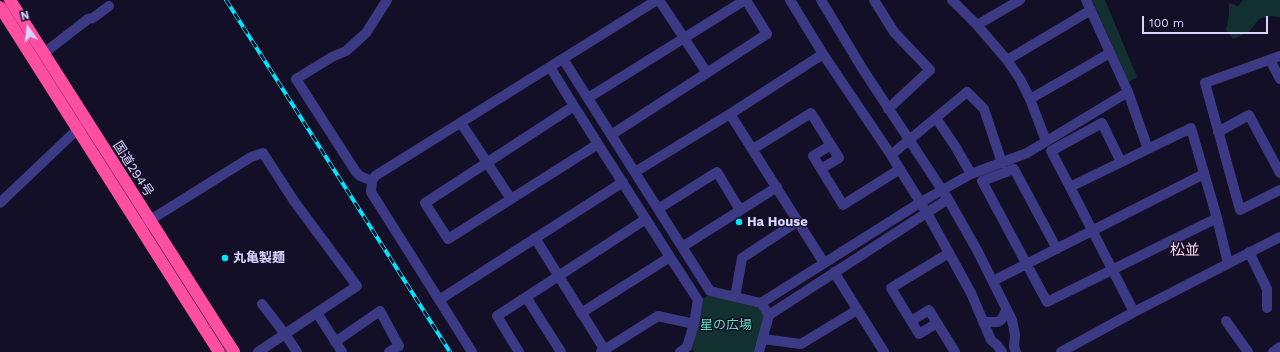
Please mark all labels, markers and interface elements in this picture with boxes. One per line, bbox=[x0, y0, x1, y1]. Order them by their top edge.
north arrow bbox=[8, 8, 48, 48]
scale bar bbox=[1144, 8, 1270, 34]
text: N bbox=[19, 9, 31, 23]
text: 100 m bbox=[1149, 16, 1184, 30]
street label: 国道294号 bbox=[109, 139, 157, 199]
place label: Ha House bbox=[747, 214, 808, 230]
marker: Ha House bbox=[734, 217, 744, 227]
district label: 松並 bbox=[1170, 242, 1200, 260]
place label: 丸亀製麺 bbox=[233, 250, 285, 266]
marker: 丸亀製麺 bbox=[220, 253, 230, 263]
park label: 星の広場 bbox=[700, 317, 752, 333]

